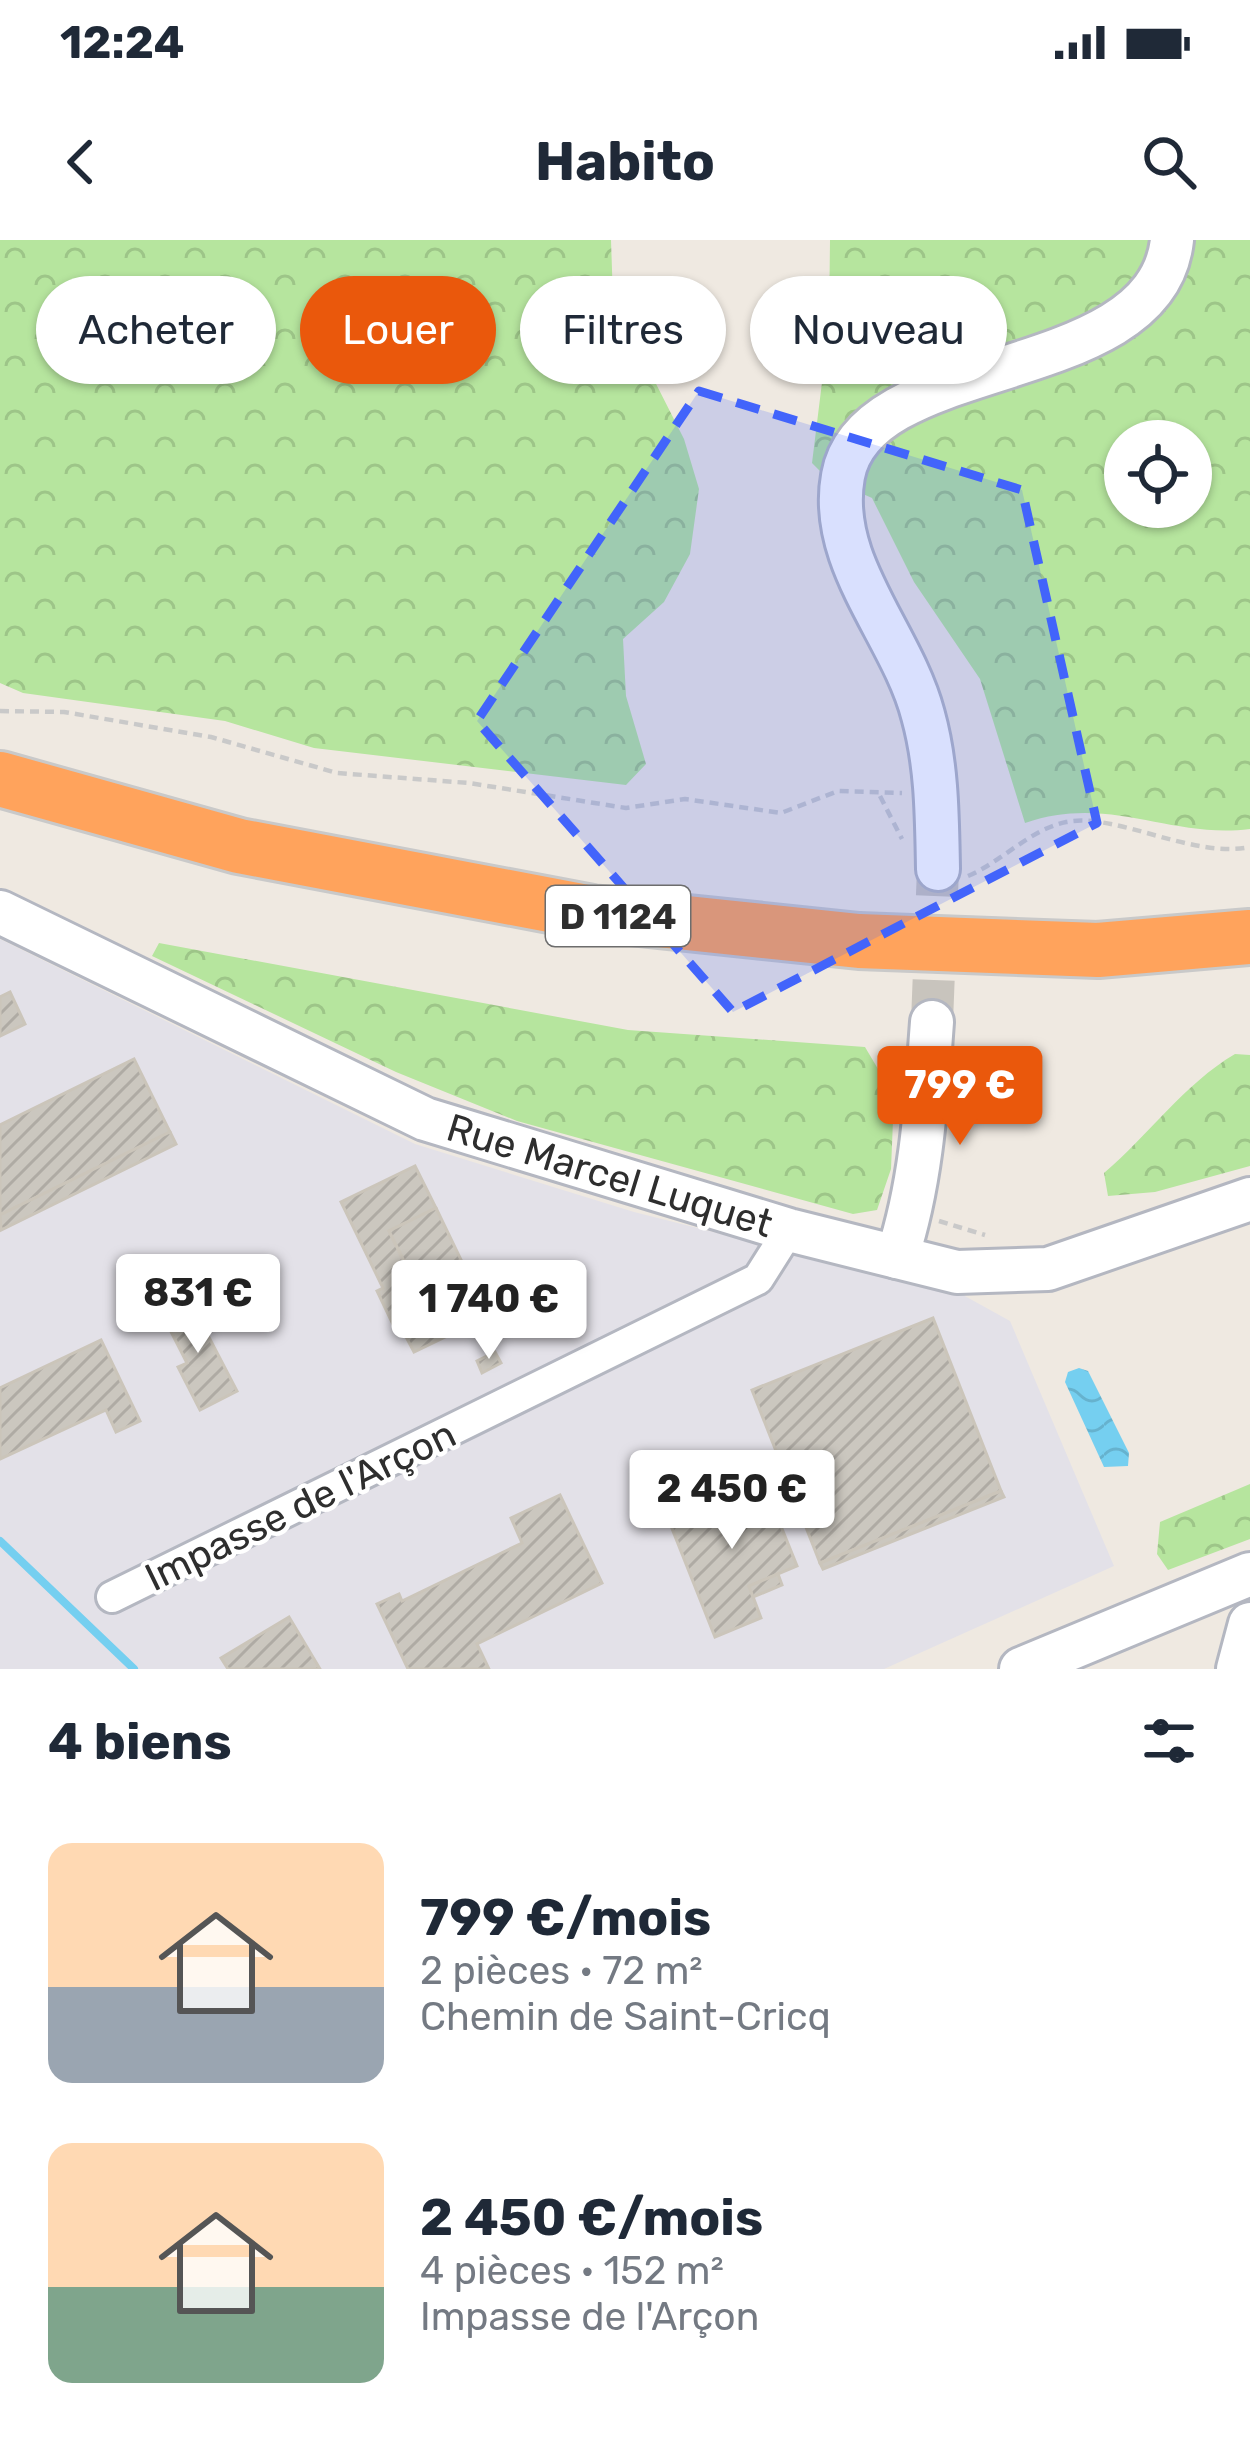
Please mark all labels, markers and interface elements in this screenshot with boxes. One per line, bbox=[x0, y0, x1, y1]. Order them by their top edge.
text: 12:24 bbox=[60, 16, 185, 69]
icon: back bbox=[48, 129, 114, 195]
icon: search bbox=[1136, 129, 1202, 195]
text: Habito bbox=[535, 130, 715, 194]
chip: Acheter bbox=[36, 276, 276, 384]
chip: Louer bbox=[300, 276, 496, 384]
chip: Filtres bbox=[520, 276, 726, 384]
chip: Nouveau bbox=[750, 276, 1007, 384]
map controls bbox=[1104, 420, 1212, 528]
button: locate bbox=[1104, 420, 1212, 528]
road number: D 1124 bbox=[546, 886, 690, 946]
pin: 799 € bbox=[876, 1046, 1044, 1148]
text: 799 € bbox=[904, 1062, 1016, 1108]
street label: Rue Marcel Luquet bbox=[441, 1105, 778, 1247]
pin: 831 € bbox=[114, 1254, 282, 1356]
pin: 1 740 € bbox=[378, 1260, 600, 1362]
text: 831 € bbox=[143, 1270, 253, 1316]
text: 1 740 € bbox=[419, 1276, 559, 1322]
street label: Impasse de l'Arçon bbox=[138, 1411, 463, 1601]
pin: 2 450 € bbox=[621, 1450, 843, 1552]
text: 2 450 € bbox=[657, 1466, 807, 1512]
icon: filters bbox=[1136, 1708, 1202, 1774]
text: 4 biens bbox=[48, 1711, 232, 1772]
text: 799 €/mois bbox=[420, 1887, 711, 1948]
icon: home bbox=[144, 1891, 288, 2035]
text: 2 pièces · 72 m² bbox=[420, 1948, 703, 1994]
text: Chemin de Saint-Cricq bbox=[420, 1994, 831, 2040]
text: 2 450 €/mois bbox=[420, 2187, 763, 2248]
icon: home bbox=[144, 2191, 288, 2335]
text: 4 pièces · 152 m² bbox=[420, 2248, 724, 2294]
text: Impasse de l'Arçon bbox=[420, 2294, 759, 2340]

